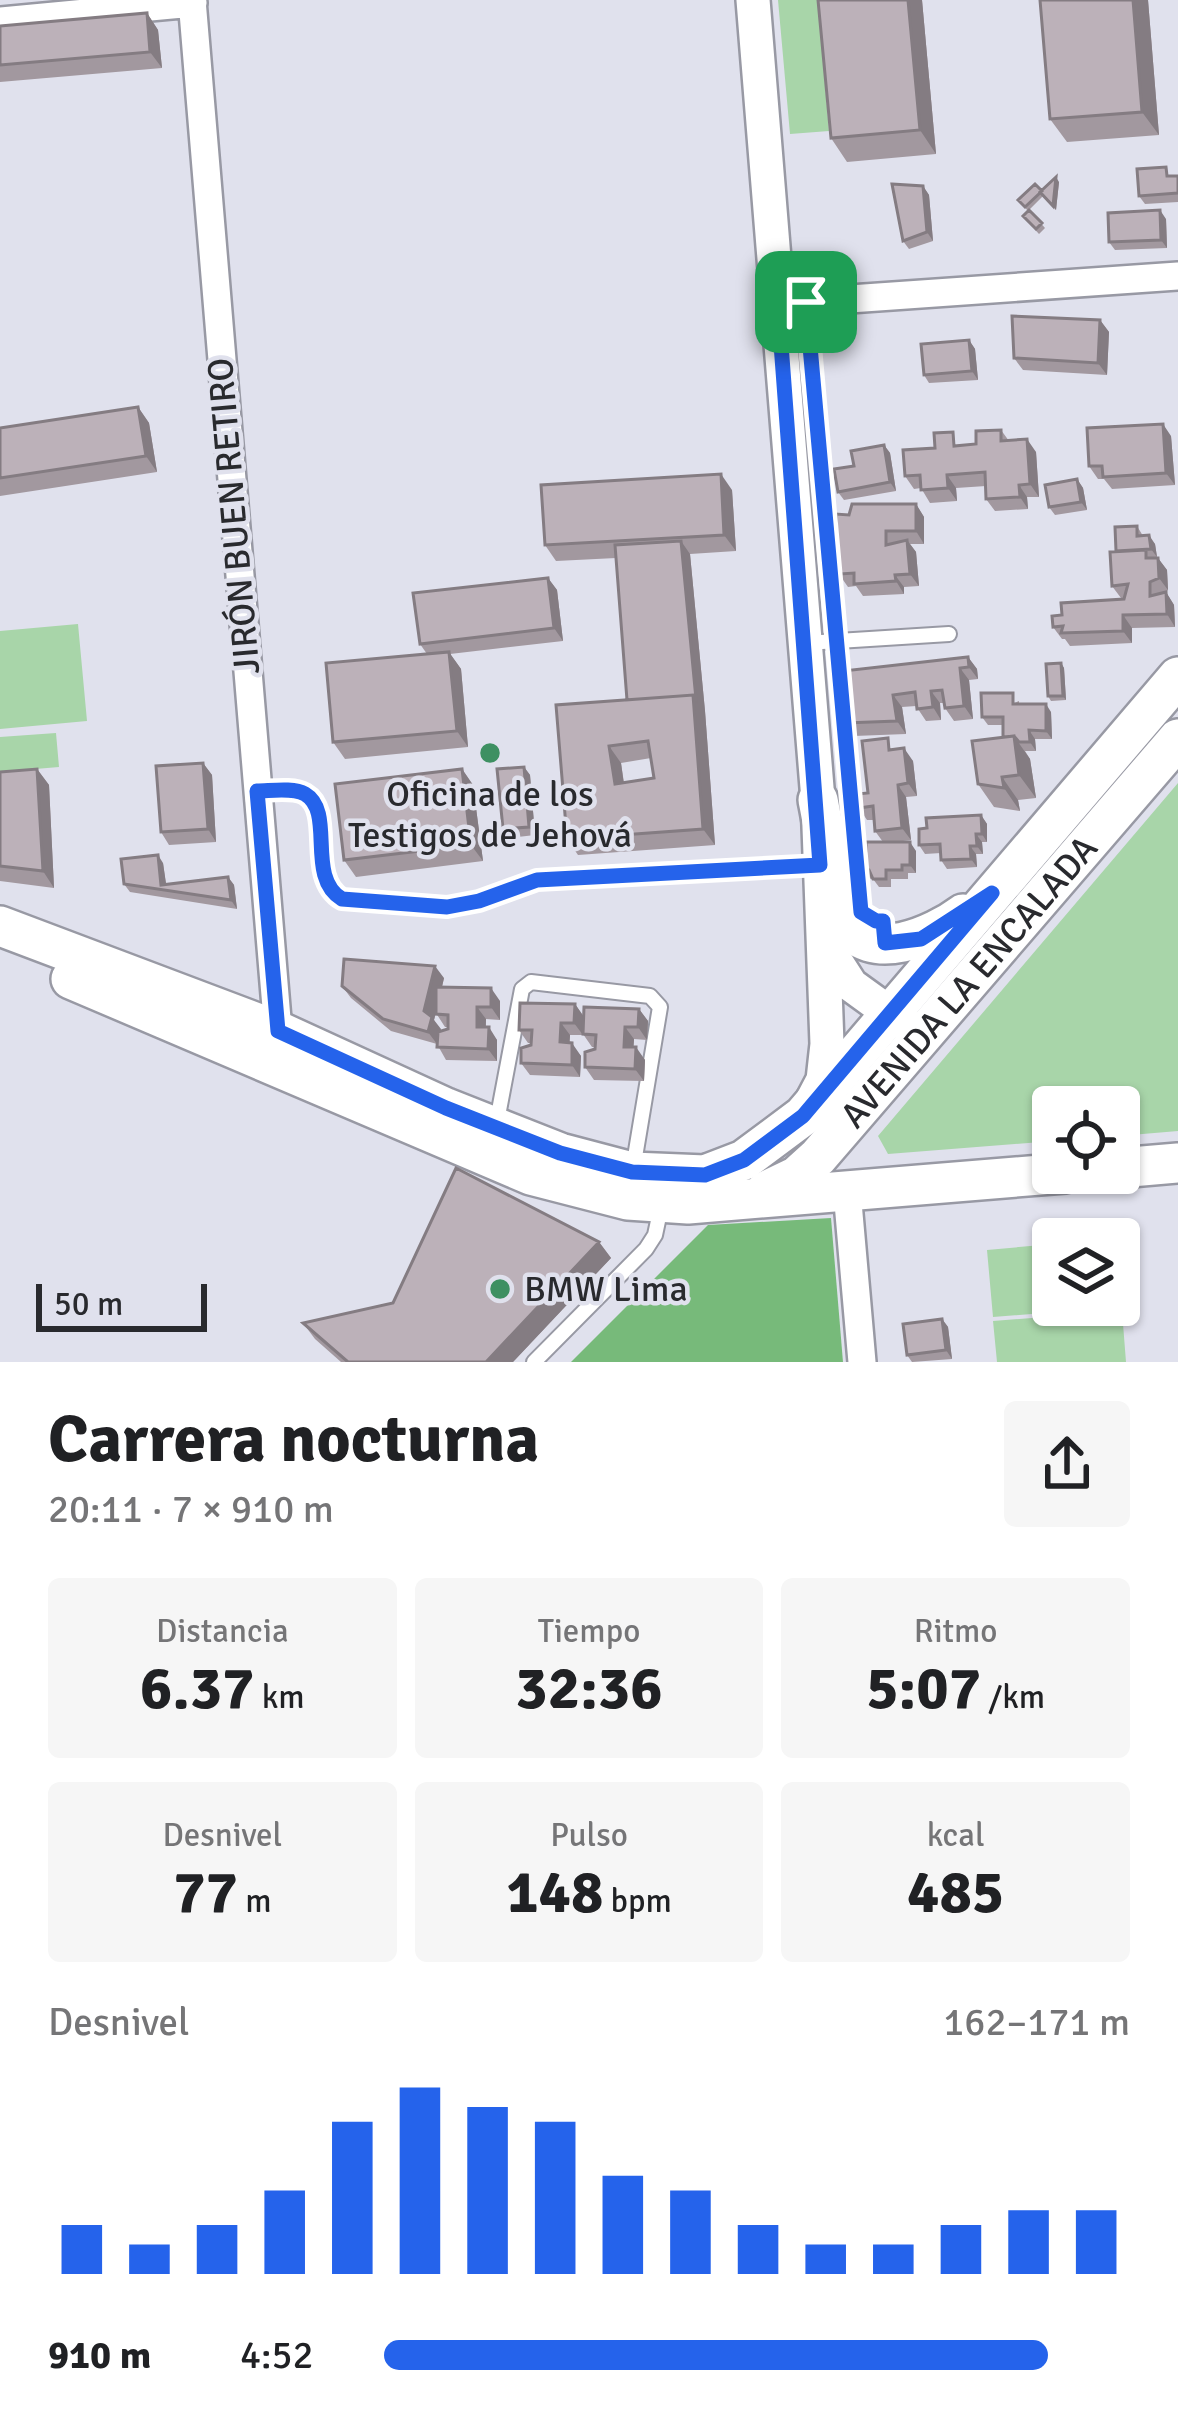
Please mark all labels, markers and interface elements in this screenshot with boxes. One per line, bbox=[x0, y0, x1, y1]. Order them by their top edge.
pin bbox=[755, 251, 857, 353]
icon: arrive bbox=[773, 269, 839, 335]
street label: JIRÓN BUEN RETIRO bbox=[198, 356, 270, 676]
marker: Oficina de los Testigos de Jehová bbox=[477, 740, 503, 766]
place label: Oficina de los Testigos de Jehová bbox=[348, 772, 632, 858]
street label: AVENIDA LA ENCALADA bbox=[831, 826, 1107, 1137]
map controls bbox=[1032, 1086, 1140, 1326]
button: locate bbox=[1032, 1086, 1140, 1194]
button: layers bbox=[1032, 1218, 1140, 1326]
place label: BMW Lima bbox=[524, 1267, 688, 1312]
marker: BMW Lima bbox=[487, 1276, 513, 1302]
scale bar bbox=[36, 1278, 207, 1331]
text: 50 m bbox=[54, 1284, 123, 1325]
text: Carrera nocturna bbox=[48, 1399, 539, 1480]
button: share bbox=[1004, 1401, 1130, 1527]
text: 20:11 · 7 × 910 m bbox=[48, 1485, 334, 1533]
text: Distancia bbox=[156, 1611, 289, 1652]
text: Tiempo bbox=[538, 1611, 640, 1652]
text: Ritmo bbox=[914, 1611, 997, 1652]
text: 6.37 bbox=[140, 1652, 254, 1726]
text: 32:36 bbox=[515, 1652, 663, 1726]
text: 5:07 bbox=[866, 1652, 981, 1726]
text: km bbox=[254, 1677, 305, 1718]
text: /km bbox=[981, 1677, 1045, 1718]
text: Desnivel bbox=[162, 1815, 282, 1856]
text: Pulso bbox=[550, 1815, 628, 1856]
text: kcal bbox=[927, 1815, 985, 1856]
text: 77 bbox=[173, 1856, 238, 1930]
text: 148 bbox=[506, 1856, 603, 1930]
text: 485 bbox=[907, 1856, 1004, 1930]
text: m bbox=[238, 1881, 272, 1922]
text: bpm bbox=[603, 1881, 672, 1922]
text: Desnivel bbox=[48, 1998, 190, 2046]
text: 162–171 m bbox=[943, 1998, 1130, 2046]
text: 910 m bbox=[48, 2331, 151, 2379]
text: 4:52 bbox=[240, 2331, 314, 2379]

